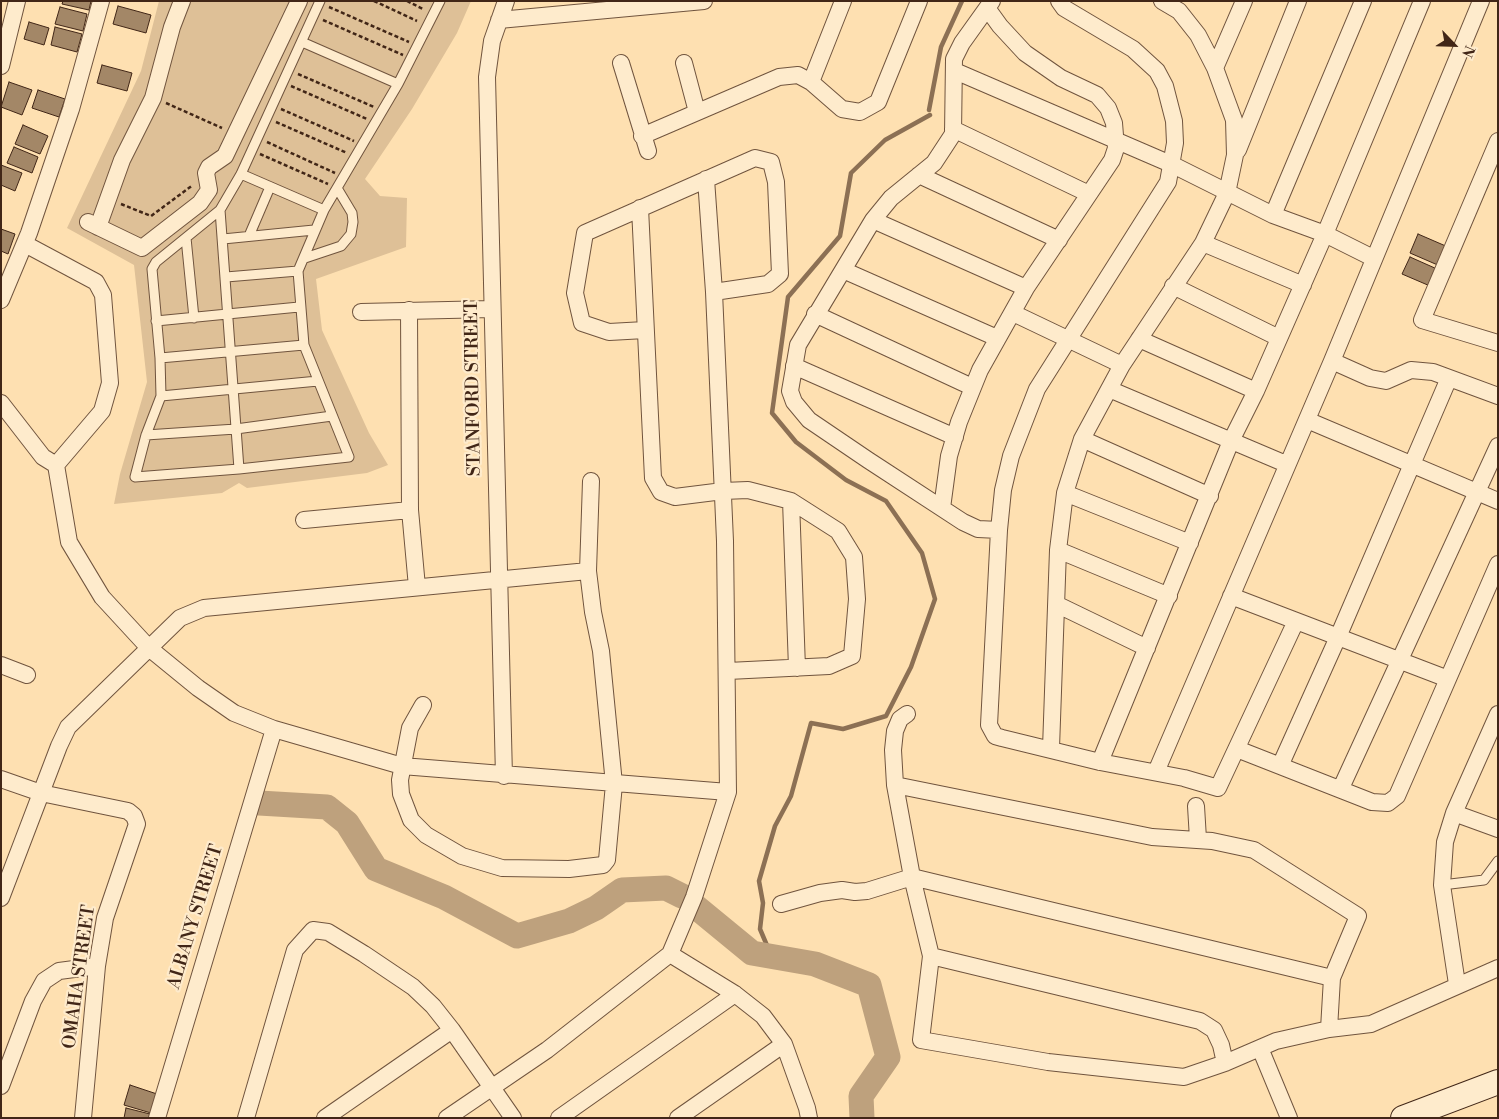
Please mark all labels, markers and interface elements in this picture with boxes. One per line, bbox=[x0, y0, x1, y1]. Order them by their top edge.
north arrow bbox=[1429, 20, 1479, 70]
text: N bbox=[1457, 42, 1478, 60]
street label: STANFORD STREET bbox=[462, 299, 486, 477]
street label: ALBANY STREET bbox=[164, 842, 228, 992]
street label: OMAHA STREET bbox=[59, 904, 101, 1050]

